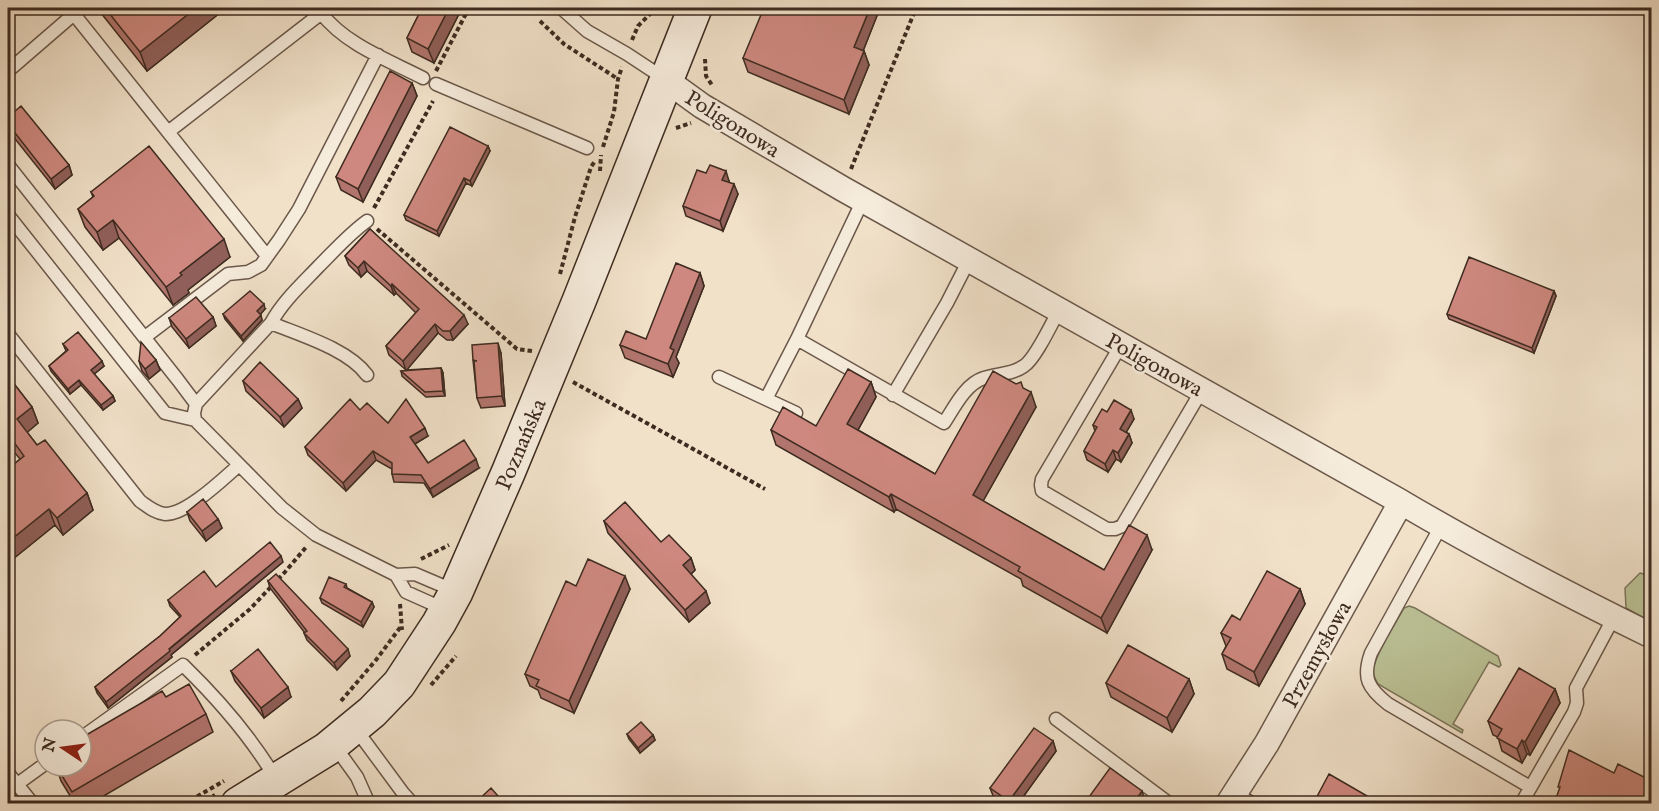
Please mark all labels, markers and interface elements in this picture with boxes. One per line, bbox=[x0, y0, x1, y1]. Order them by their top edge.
street label: Poligonowa bbox=[679, 84, 785, 165]
street label: Poligonowa bbox=[1100, 328, 1208, 404]
street label: Poznańska bbox=[490, 395, 554, 495]
street label: Przemysłowa bbox=[1277, 596, 1359, 713]
north arrow bbox=[33, 718, 93, 778]
text: N bbox=[39, 736, 62, 755]

